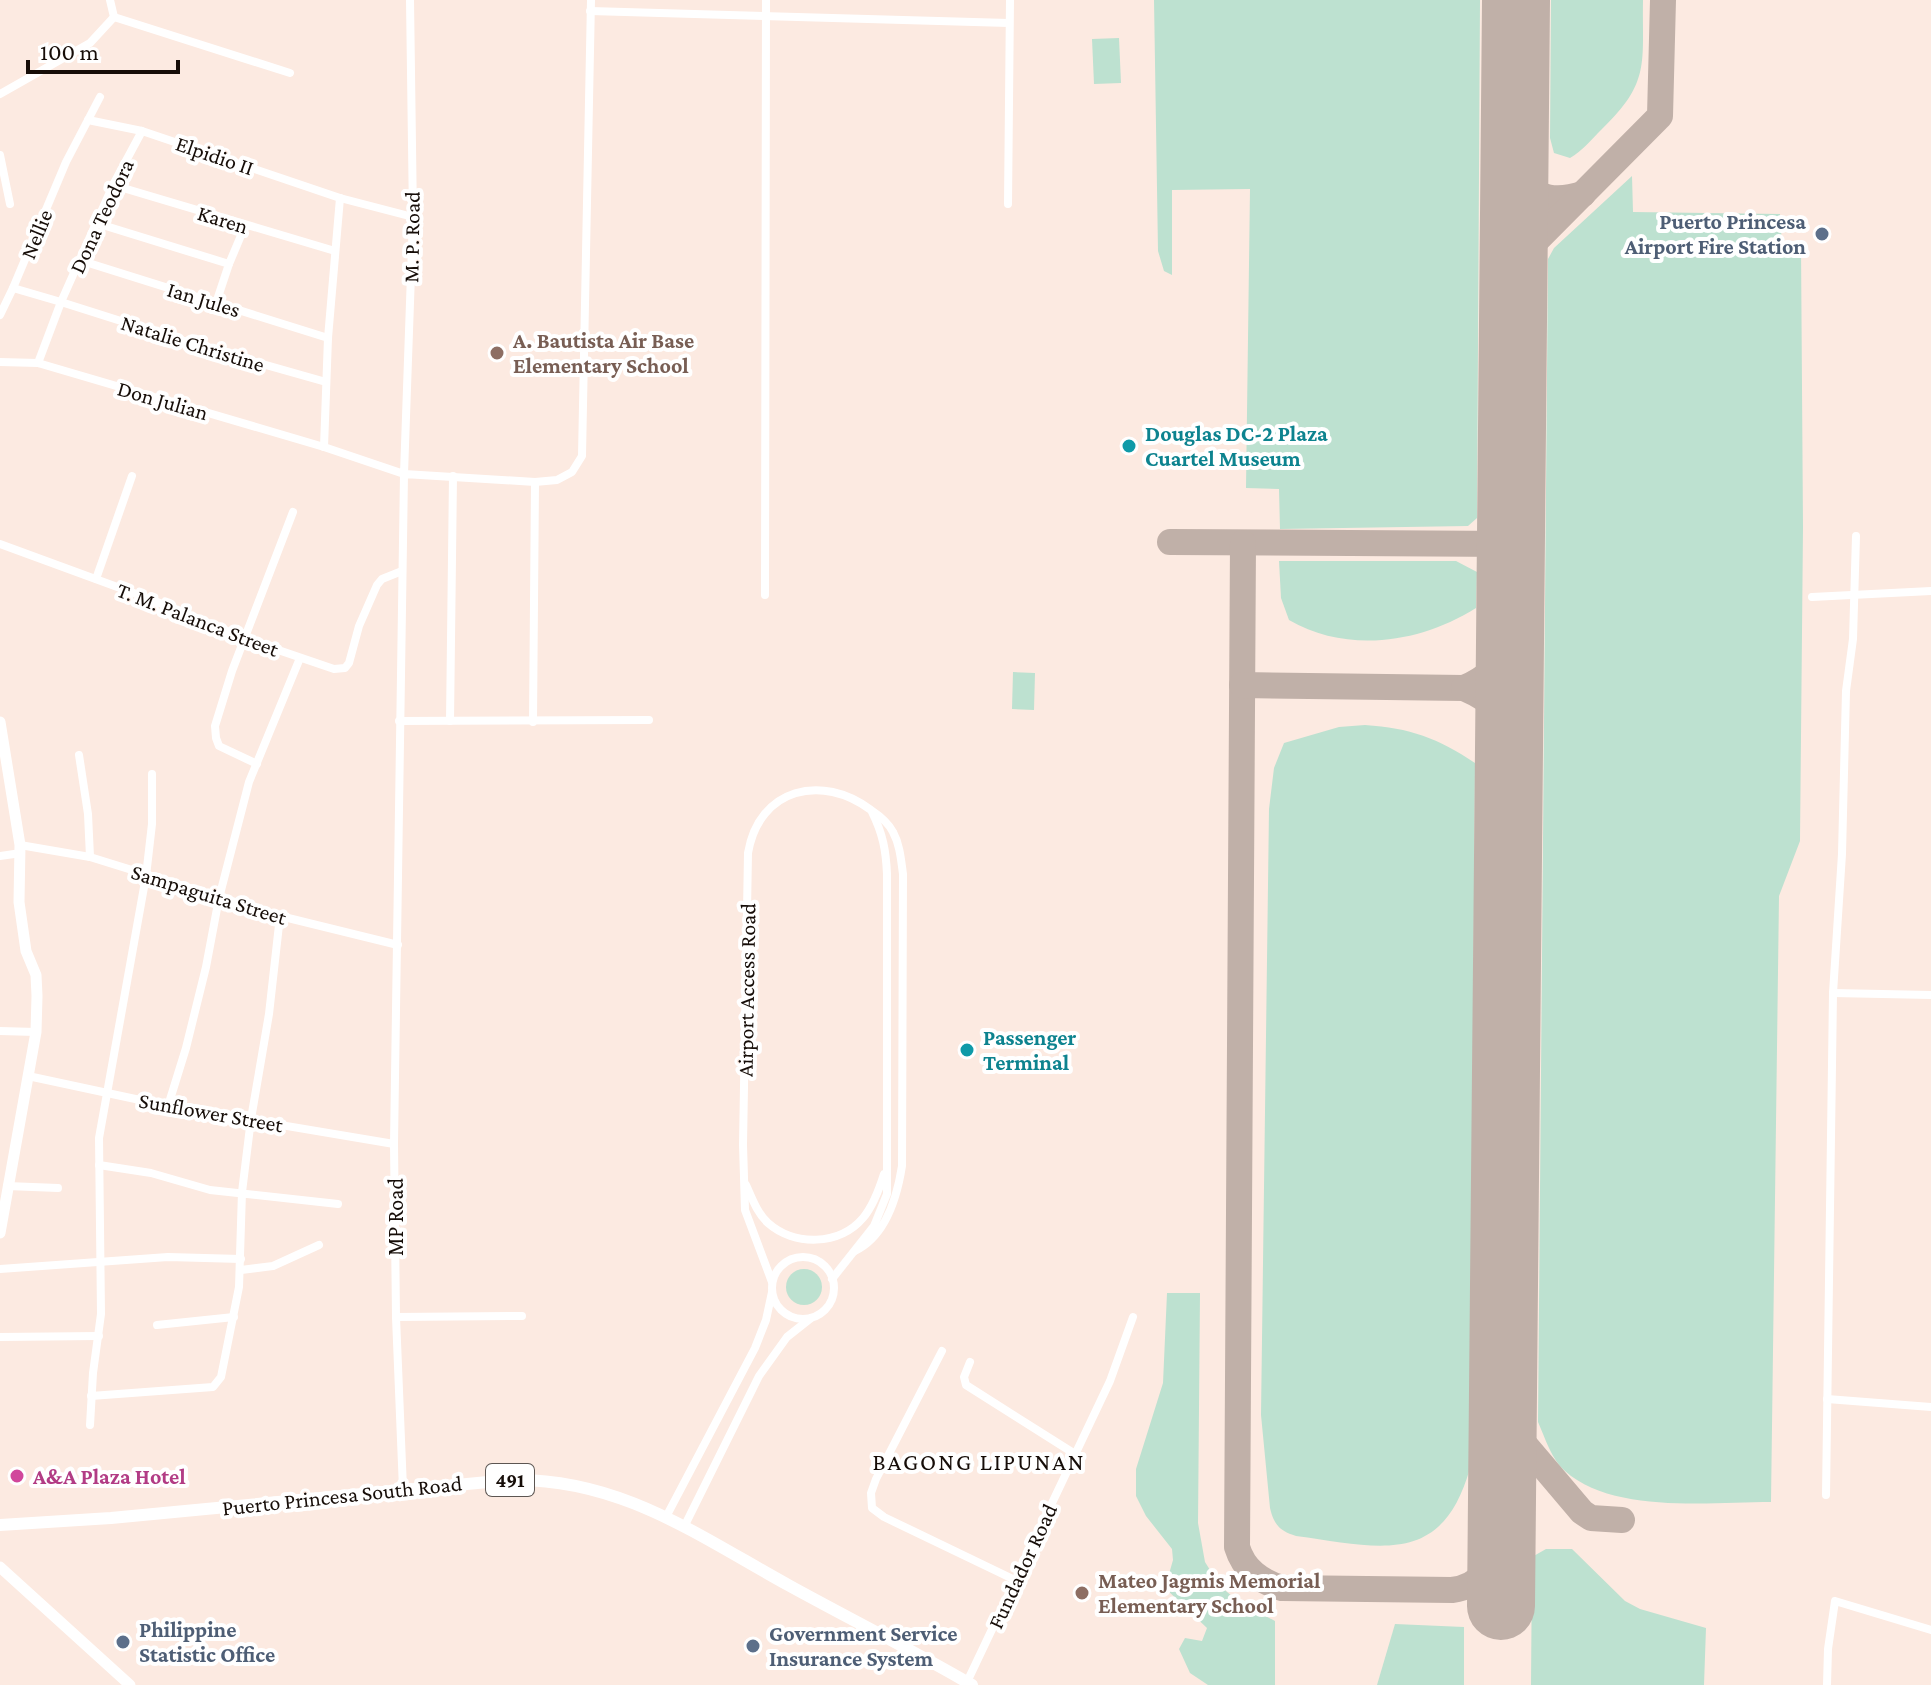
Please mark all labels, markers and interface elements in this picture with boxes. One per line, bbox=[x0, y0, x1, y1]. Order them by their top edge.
scale bar bbox=[28, 24, 178, 74]
text: 100 m bbox=[40, 38, 99, 65]
street label: Elpidio II bbox=[173, 131, 257, 180]
street label: Dona Teodora bbox=[64, 155, 139, 277]
street label: M. P. Road bbox=[398, 191, 425, 283]
street label: Karen bbox=[195, 200, 251, 239]
street label: Nellie bbox=[15, 206, 58, 263]
place label: Puerto Princesa Airport Fire Station bbox=[1624, 209, 1806, 259]
marker: Puerto Princesa Airport Fire Station bbox=[1813, 225, 1831, 243]
street label: Ian Jules bbox=[164, 277, 243, 322]
street label: Natalie Christine bbox=[118, 310, 268, 377]
place label: A. Bautista Air Base Elementary School bbox=[512, 328, 694, 378]
marker: A. Bautista Air Base Elementary School bbox=[488, 344, 506, 362]
street label: Don Julian bbox=[115, 376, 211, 425]
place label: Douglas DC-2 Plaza Cuartel Museum bbox=[1145, 421, 1328, 471]
marker: Douglas DC-2 Plaza Cuartel Museum bbox=[1120, 437, 1138, 455]
street label: T. M. Palanca Street bbox=[113, 577, 283, 662]
street label: Sampaguita Street bbox=[128, 859, 290, 930]
street label: Airport Access Road bbox=[732, 902, 761, 1077]
place label: Passenger Terminal bbox=[983, 1025, 1077, 1075]
marker: Passenger Terminal bbox=[958, 1041, 976, 1059]
street label: Sunflower Street bbox=[137, 1088, 286, 1138]
street label: MP Road bbox=[383, 1178, 408, 1256]
district label: BAGONG LIPUNAN bbox=[872, 1448, 1086, 1475]
place label: A&A Plaza Hotel bbox=[32, 1464, 186, 1489]
road number: 491 bbox=[486, 1464, 534, 1496]
marker: A&A Plaza Hotel bbox=[8, 1467, 26, 1485]
street label: Puerto Princesa South Road bbox=[221, 1470, 464, 1521]
street label: Fundador Road bbox=[983, 1499, 1062, 1633]
place label: Mateo Jagmis Memorial Elementary School bbox=[1098, 1568, 1321, 1618]
marker: Mateo Jagmis Memorial Elementary School bbox=[1073, 1584, 1091, 1602]
place label: Philippine Statistic Office bbox=[139, 1617, 275, 1667]
place label: Government Service Insurance System bbox=[769, 1621, 958, 1671]
marker: Philippine Statistic Office bbox=[114, 1633, 132, 1651]
marker: Government Service Insurance System bbox=[744, 1637, 762, 1655]

